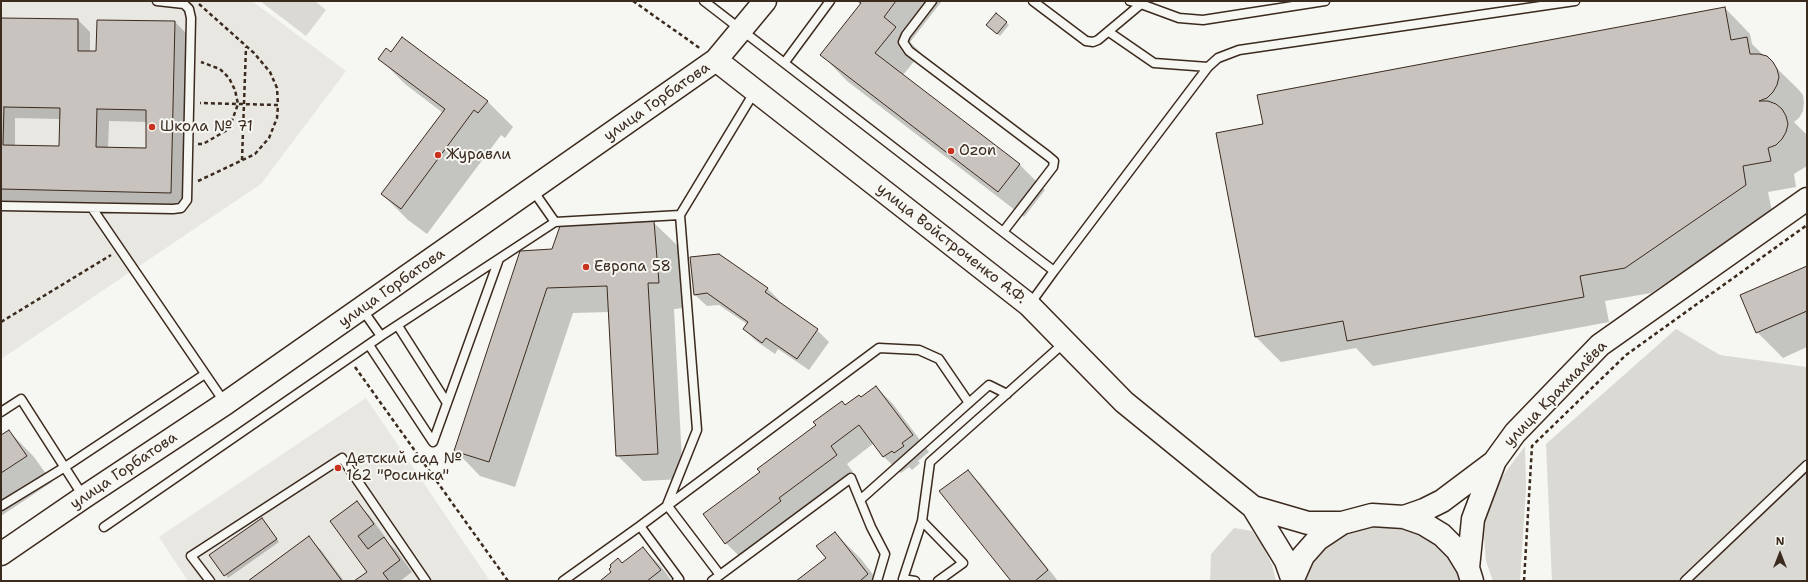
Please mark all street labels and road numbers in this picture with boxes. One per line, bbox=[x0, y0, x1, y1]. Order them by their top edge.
street label: улица Горбатова bbox=[601, 59, 713, 145]
street label: улица Войстроченко А.Ф. bbox=[873, 180, 1029, 308]
street label: улица Горбатова bbox=[336, 245, 448, 331]
street label: улица Крахмалёва bbox=[1501, 337, 1611, 451]
street label: улица Горбатова bbox=[67, 429, 181, 513]

